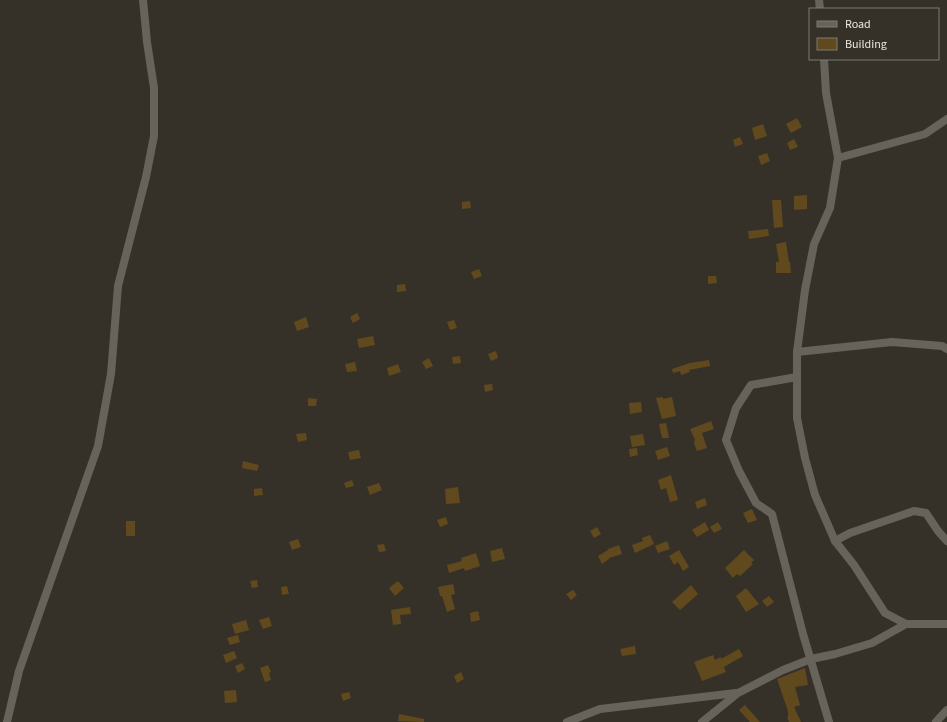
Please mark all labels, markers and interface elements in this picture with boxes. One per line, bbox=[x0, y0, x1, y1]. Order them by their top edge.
legend bbox=[809, 8, 939, 60]
text: Road bbox=[845, 16, 871, 33]
text: Building bbox=[845, 36, 887, 53]

